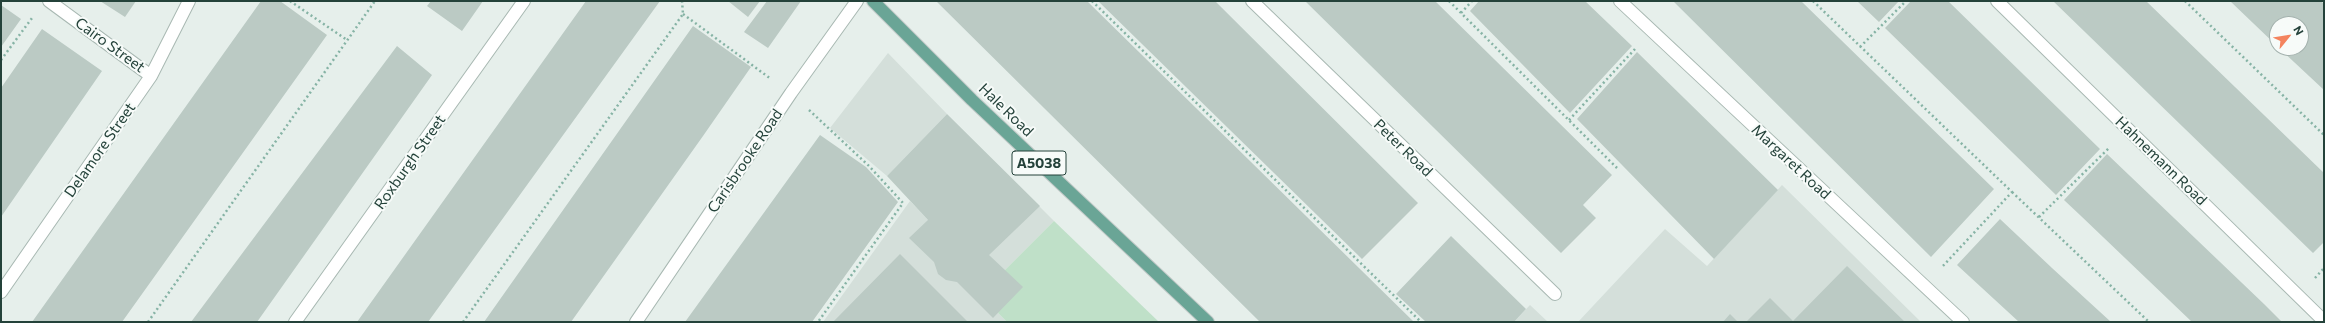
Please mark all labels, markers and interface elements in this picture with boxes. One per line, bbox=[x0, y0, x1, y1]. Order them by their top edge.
street label: Cairo Street bbox=[72, 14, 148, 76]
north arrow bbox=[2269, 16, 2309, 56]
text: N bbox=[2291, 23, 2307, 37]
street label: Hale Road bbox=[975, 80, 1037, 140]
street label: Delamore Street bbox=[61, 99, 139, 201]
street label: Carisbrooke Road bbox=[704, 106, 786, 216]
street label: Roxburgh Street bbox=[371, 111, 449, 213]
street label: Hahnemann Road bbox=[2112, 113, 2210, 209]
street label: Peter Road bbox=[1370, 116, 1436, 180]
street label: Margaret Road bbox=[1748, 121, 1834, 203]
road number: A5038 bbox=[1012, 151, 1066, 175]

